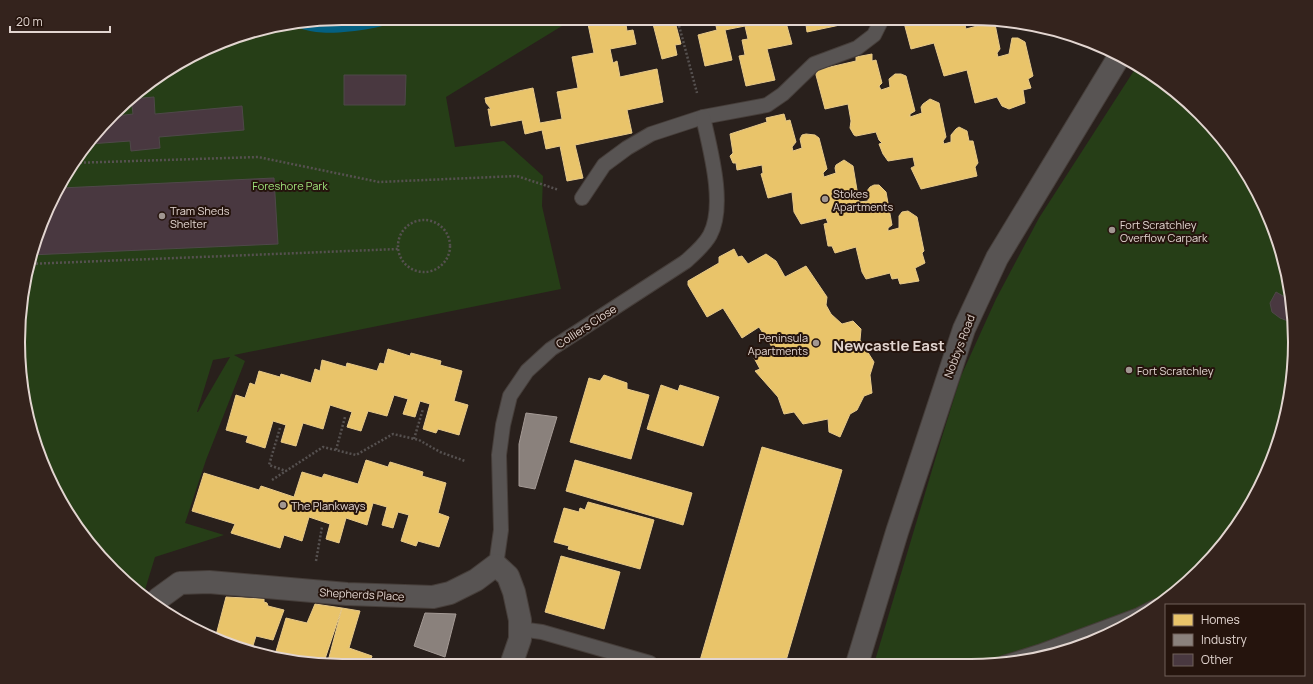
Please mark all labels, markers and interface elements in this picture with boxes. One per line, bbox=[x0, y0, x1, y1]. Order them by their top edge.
scale bar bbox=[10, 8, 110, 34]
text: 20 m bbox=[16, 13, 43, 30]
park label: Foreshore Park bbox=[252, 178, 328, 193]
place label: Stokes Apartments bbox=[833, 186, 893, 214]
marker: Stokes Apartments bbox=[820, 194, 830, 204]
place label: Tram Sheds Shelter bbox=[170, 203, 230, 231]
marker: Tram Sheds Shelter bbox=[157, 211, 167, 221]
place label: Fort Scratchley Overflow Carpark bbox=[1120, 217, 1208, 245]
marker: Fort Scratchley Overflow Carpark bbox=[1107, 225, 1117, 235]
street label: Colliers Close bbox=[553, 301, 620, 351]
street label: Nobbys Road bbox=[940, 312, 978, 380]
place label: Peninsula Apartments bbox=[748, 330, 808, 358]
district label: Newcastle East bbox=[833, 335, 945, 356]
marker: Peninsula Apartments bbox=[811, 338, 821, 348]
place label: Fort Scratchley bbox=[1137, 363, 1214, 378]
marker: Fort Scratchley bbox=[1124, 365, 1134, 375]
place label: The Plankways bbox=[291, 498, 366, 513]
marker: The Plankways bbox=[278, 500, 288, 510]
street label: Shepherds Place bbox=[319, 584, 405, 604]
legend bbox=[1165, 604, 1305, 676]
text: Homes bbox=[1201, 611, 1240, 628]
text: Industry bbox=[1201, 631, 1247, 648]
text: Other bbox=[1201, 651, 1234, 668]

